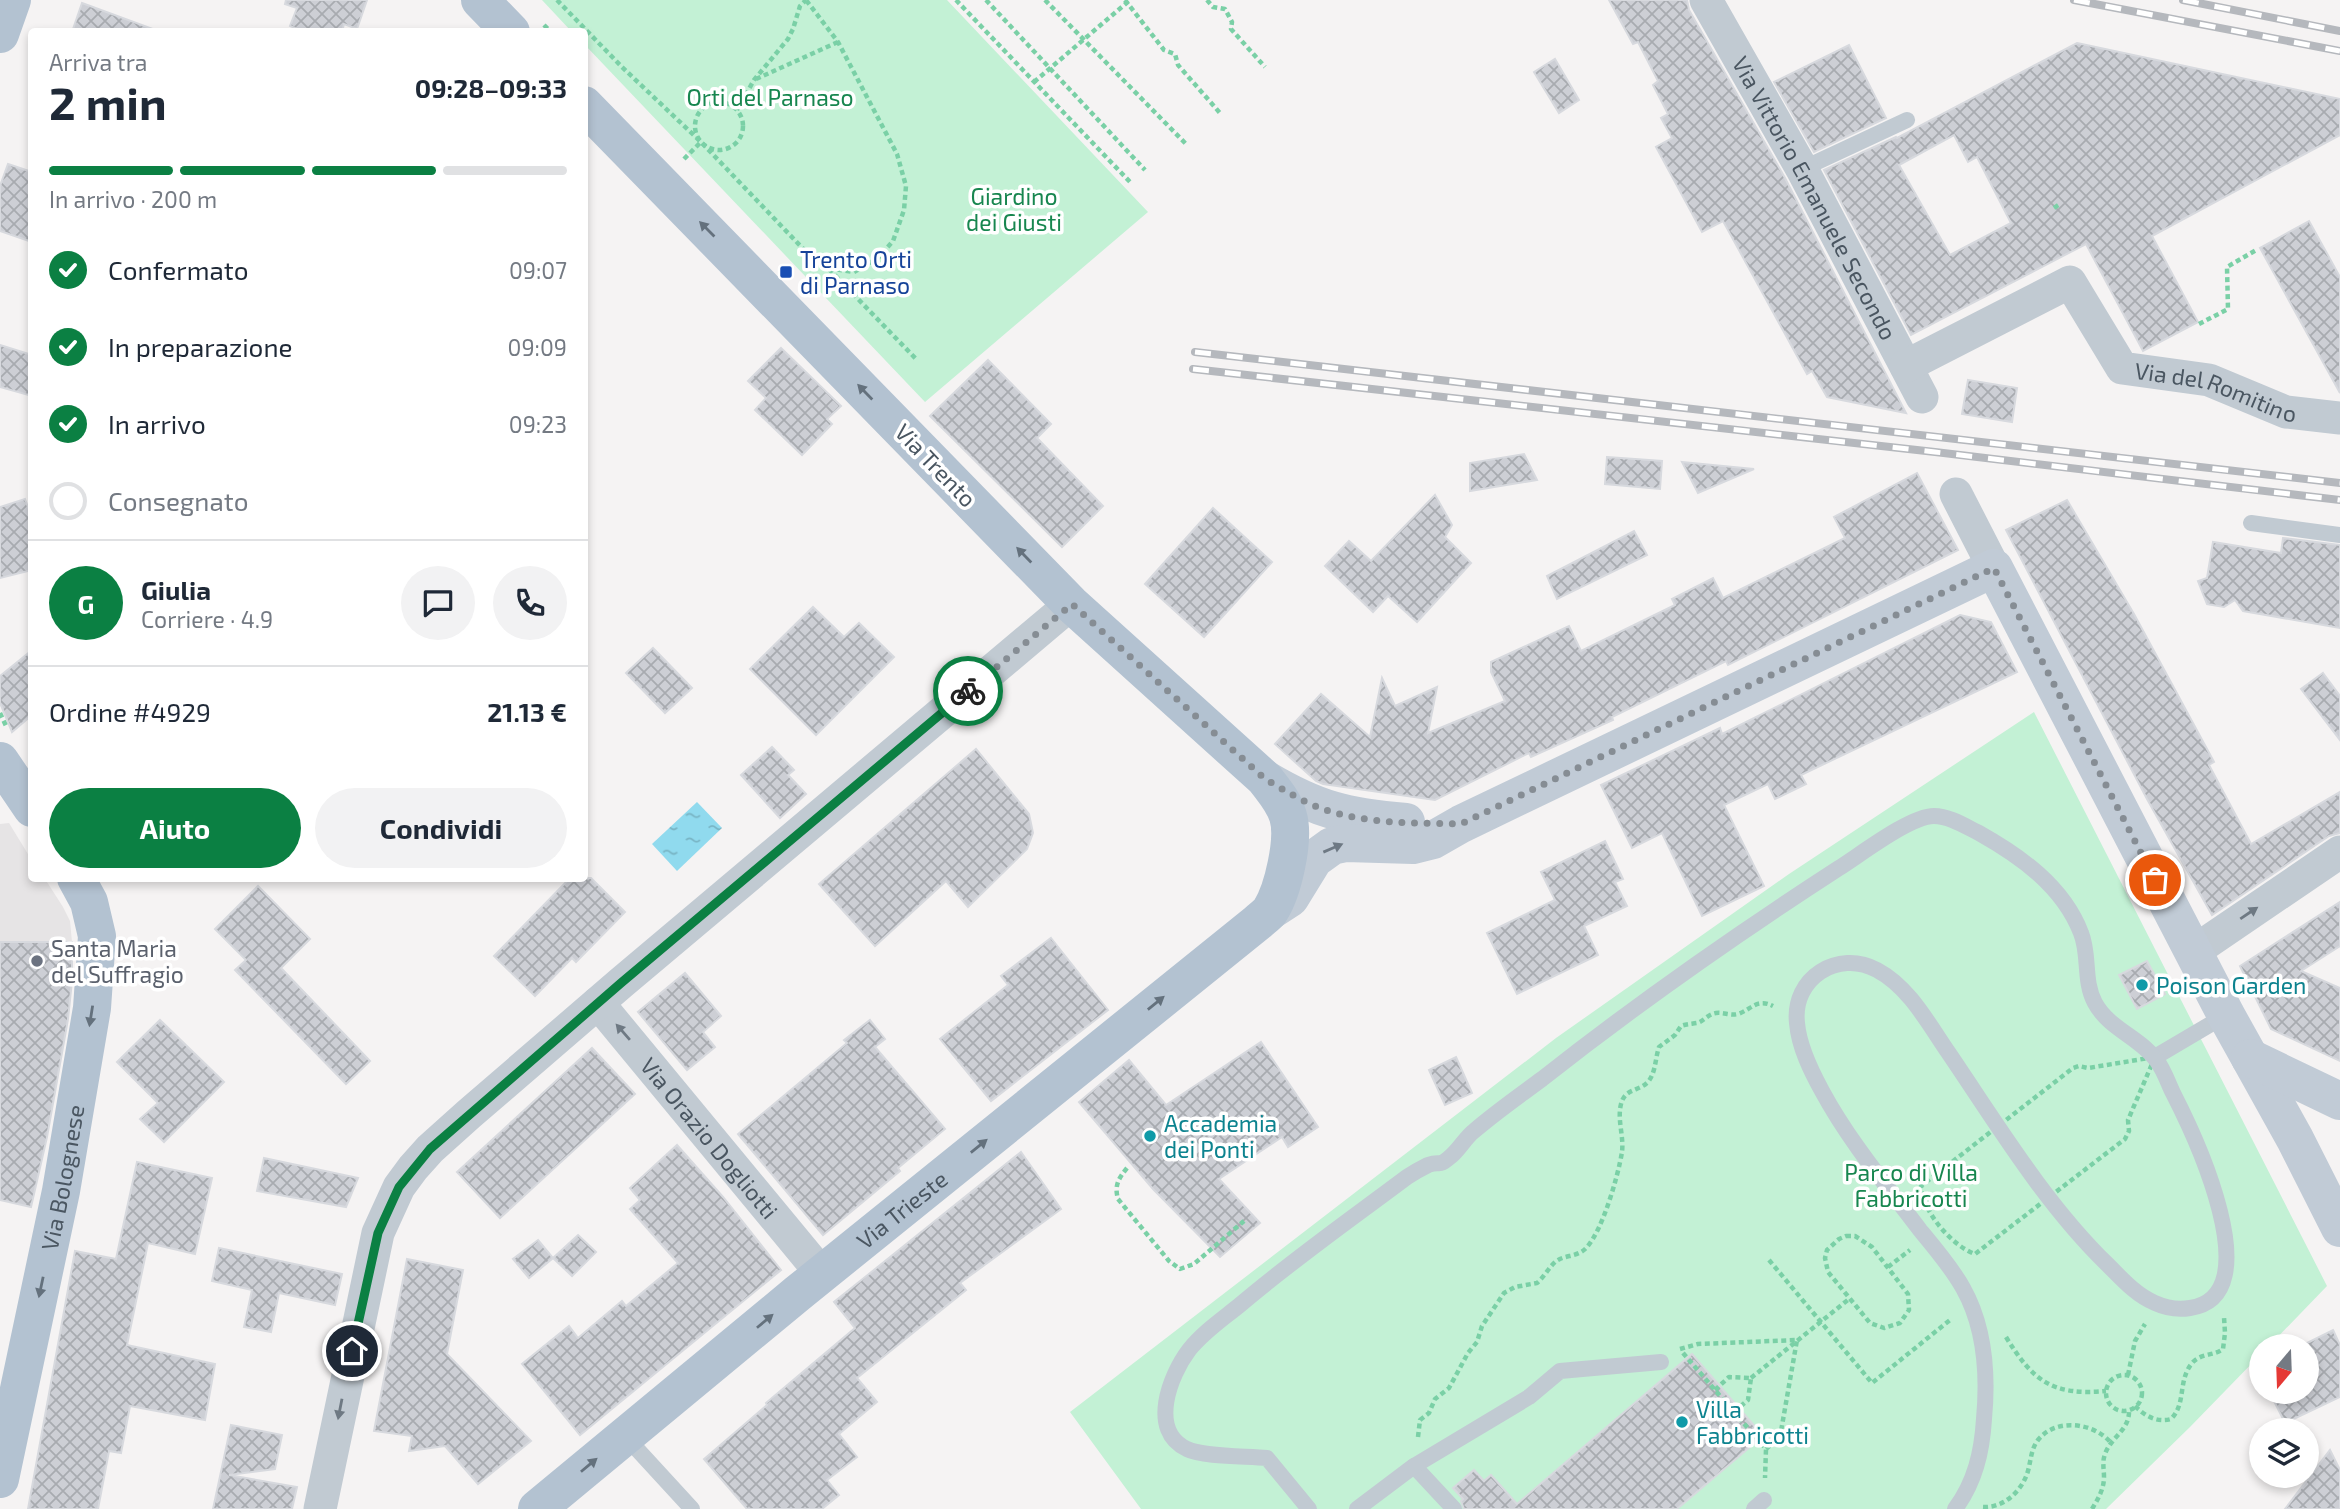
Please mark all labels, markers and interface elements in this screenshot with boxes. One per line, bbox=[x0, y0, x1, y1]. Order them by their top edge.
text: Arriva tra bbox=[49, 48, 148, 76]
street label: Via Vittorio Emanuele Secondo bbox=[1727, 51, 1903, 344]
text: 09:28–09:33 bbox=[415, 72, 567, 103]
text: 2 min bbox=[49, 74, 167, 129]
park label: Orti del Parnaso bbox=[686, 83, 854, 111]
park label: Giardino dei Giusti bbox=[966, 182, 1062, 236]
text: In arrivo · 200 m bbox=[49, 185, 217, 213]
one-way arrow bbox=[698, 220, 715, 237]
place label: Trento Orti di Parnaso bbox=[800, 245, 912, 299]
icon: check bbox=[49, 251, 87, 289]
text: Confermato bbox=[108, 254, 248, 285]
text: 09:07 bbox=[509, 256, 567, 284]
marker: Trento Orti di Parnaso bbox=[778, 264, 794, 280]
icon: check bbox=[49, 328, 87, 366]
text: In preparazione bbox=[108, 331, 292, 362]
text: 09:09 bbox=[508, 333, 567, 361]
street label: Via del Romitino bbox=[2133, 356, 2298, 427]
one-way arrow bbox=[858, 384, 874, 401]
icon: check bbox=[49, 405, 87, 443]
text: In arrivo bbox=[108, 408, 206, 439]
text: 09:23 bbox=[509, 410, 567, 438]
street label: Via Trento bbox=[890, 418, 982, 512]
text: Consegnato bbox=[108, 485, 248, 516]
one-way arrow bbox=[1016, 547, 1032, 564]
button: chat bbox=[401, 566, 475, 640]
button: phone bbox=[493, 566, 567, 640]
text: Giulia bbox=[141, 574, 211, 605]
text: G bbox=[78, 588, 94, 619]
text: Corriere · 4.9 bbox=[141, 605, 273, 633]
courier bbox=[933, 656, 1003, 726]
icon: bike bbox=[949, 672, 987, 710]
text: Ordine #4929 bbox=[49, 696, 211, 727]
text: 21.13 € bbox=[487, 696, 567, 727]
button: Aiuto bbox=[49, 788, 301, 868]
button: Condividi bbox=[315, 788, 567, 868]
one-way arrow bbox=[1323, 842, 1343, 854]
pin bbox=[2125, 850, 2185, 910]
icon: bag bbox=[2136, 861, 2174, 899]
one-way arrow bbox=[2240, 907, 2259, 920]
place label: Santa Maria del Suffragio bbox=[51, 934, 184, 988]
marker: Santa Maria del Suffragio bbox=[29, 953, 45, 969]
place label: Poison Garden bbox=[2156, 971, 2306, 999]
marker: Poison Garden bbox=[2134, 977, 2150, 993]
one-way arrow bbox=[1147, 996, 1165, 1011]
one-way arrow bbox=[85, 1005, 96, 1027]
one-way arrow bbox=[615, 1023, 631, 1041]
street label: Via Orazio Dogliotti bbox=[635, 1052, 784, 1224]
street label: Via Bolognese bbox=[35, 1103, 89, 1253]
place label: Accademia dei Ponti bbox=[1164, 1109, 1277, 1163]
marker: Accademia dei Ponti bbox=[1142, 1128, 1158, 1144]
one-way arrow bbox=[971, 1139, 988, 1154]
park label: Parco di Villa Fabbricotti bbox=[1844, 1158, 1978, 1212]
street label: Via Trieste bbox=[851, 1164, 953, 1254]
one-way arrow bbox=[35, 1276, 46, 1298]
one-way arrow bbox=[755, 1313, 773, 1328]
pin bbox=[322, 1321, 382, 1381]
icon: home bbox=[333, 1332, 371, 1370]
north arrow bbox=[2249, 1334, 2319, 1404]
map controls bbox=[2249, 1334, 2319, 1488]
place label: Villa Fabbricotti bbox=[1696, 1395, 1809, 1449]
one-way arrow bbox=[334, 1398, 345, 1420]
marker: Villa Fabbricotti bbox=[1674, 1414, 1690, 1430]
button: layers bbox=[2249, 1418, 2319, 1488]
one-way arrow bbox=[580, 1458, 598, 1473]

